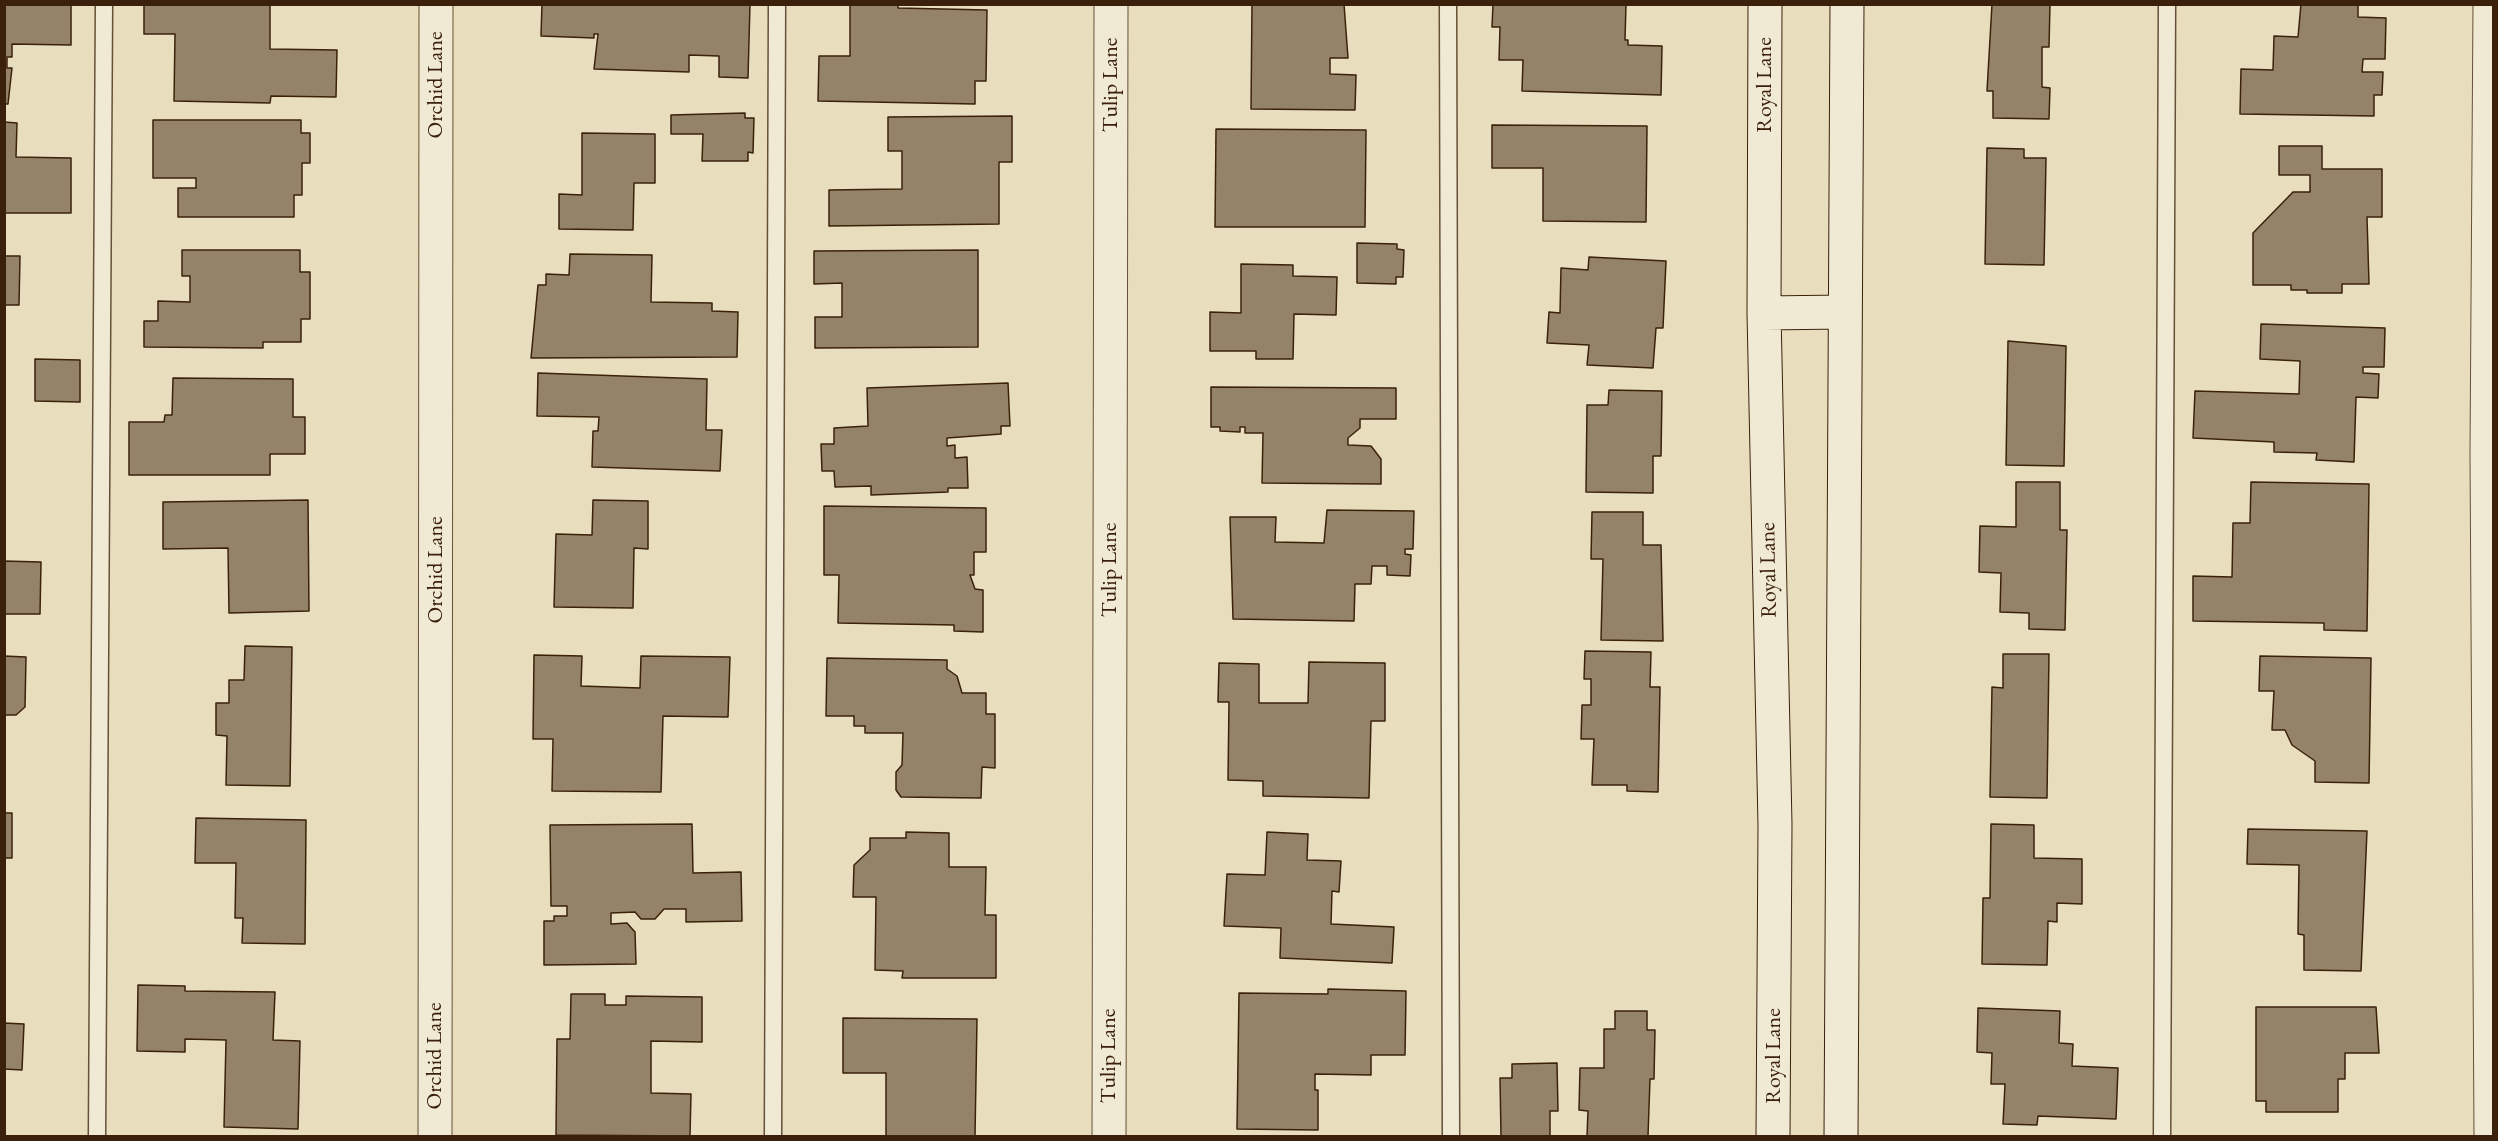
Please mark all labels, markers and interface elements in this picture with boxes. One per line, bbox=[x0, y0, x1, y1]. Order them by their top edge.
street label: Orchid Lane bbox=[423, 31, 449, 139]
street label: Royal Lane bbox=[1752, 37, 1778, 133]
street label: Tulip Lane bbox=[1098, 38, 1124, 132]
street label: Orchid Lane bbox=[423, 516, 449, 624]
street label: Royal Lane bbox=[1755, 522, 1783, 618]
street label: Tulip Lane bbox=[1097, 523, 1123, 617]
street label: Orchid Lane bbox=[422, 1002, 448, 1110]
street label: Royal Lane bbox=[1761, 1008, 1787, 1104]
street label: Tulip Lane bbox=[1096, 1009, 1122, 1103]

